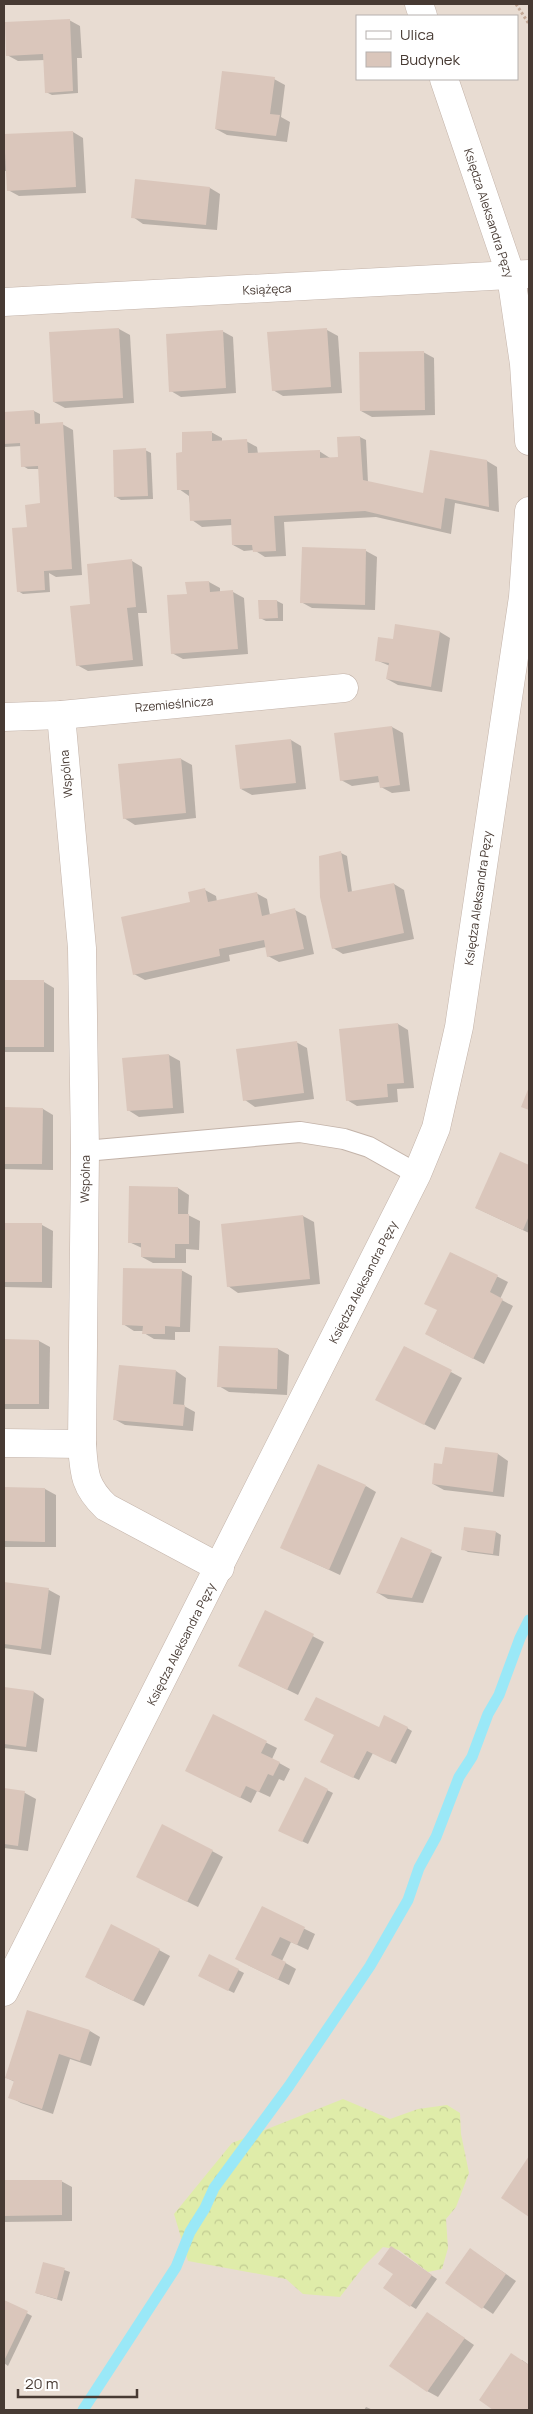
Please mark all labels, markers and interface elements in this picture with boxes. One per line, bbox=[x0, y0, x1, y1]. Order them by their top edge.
legend bbox=[356, 15, 518, 80]
text: Ulica bbox=[400, 24, 434, 45]
text: Budynek bbox=[400, 49, 461, 70]
street label: Księdza Aleksandra Pęzy bbox=[460, 146, 518, 281]
street label: Książęca bbox=[242, 279, 292, 299]
street label: Rzemieślnicza bbox=[134, 692, 214, 716]
street label: Wspólna bbox=[55, 749, 77, 799]
street label: Księdza Aleksandra Pęzy bbox=[460, 829, 496, 966]
street label: Wspólna bbox=[76, 1155, 94, 1203]
street label: Księdza Aleksandra Pęzy bbox=[325, 1217, 402, 1346]
street label: Księdza Aleksandra Pęzy bbox=[143, 1579, 220, 1708]
scale bar bbox=[18, 2366, 136, 2398]
text: 20 m bbox=[25, 2373, 58, 2394]

